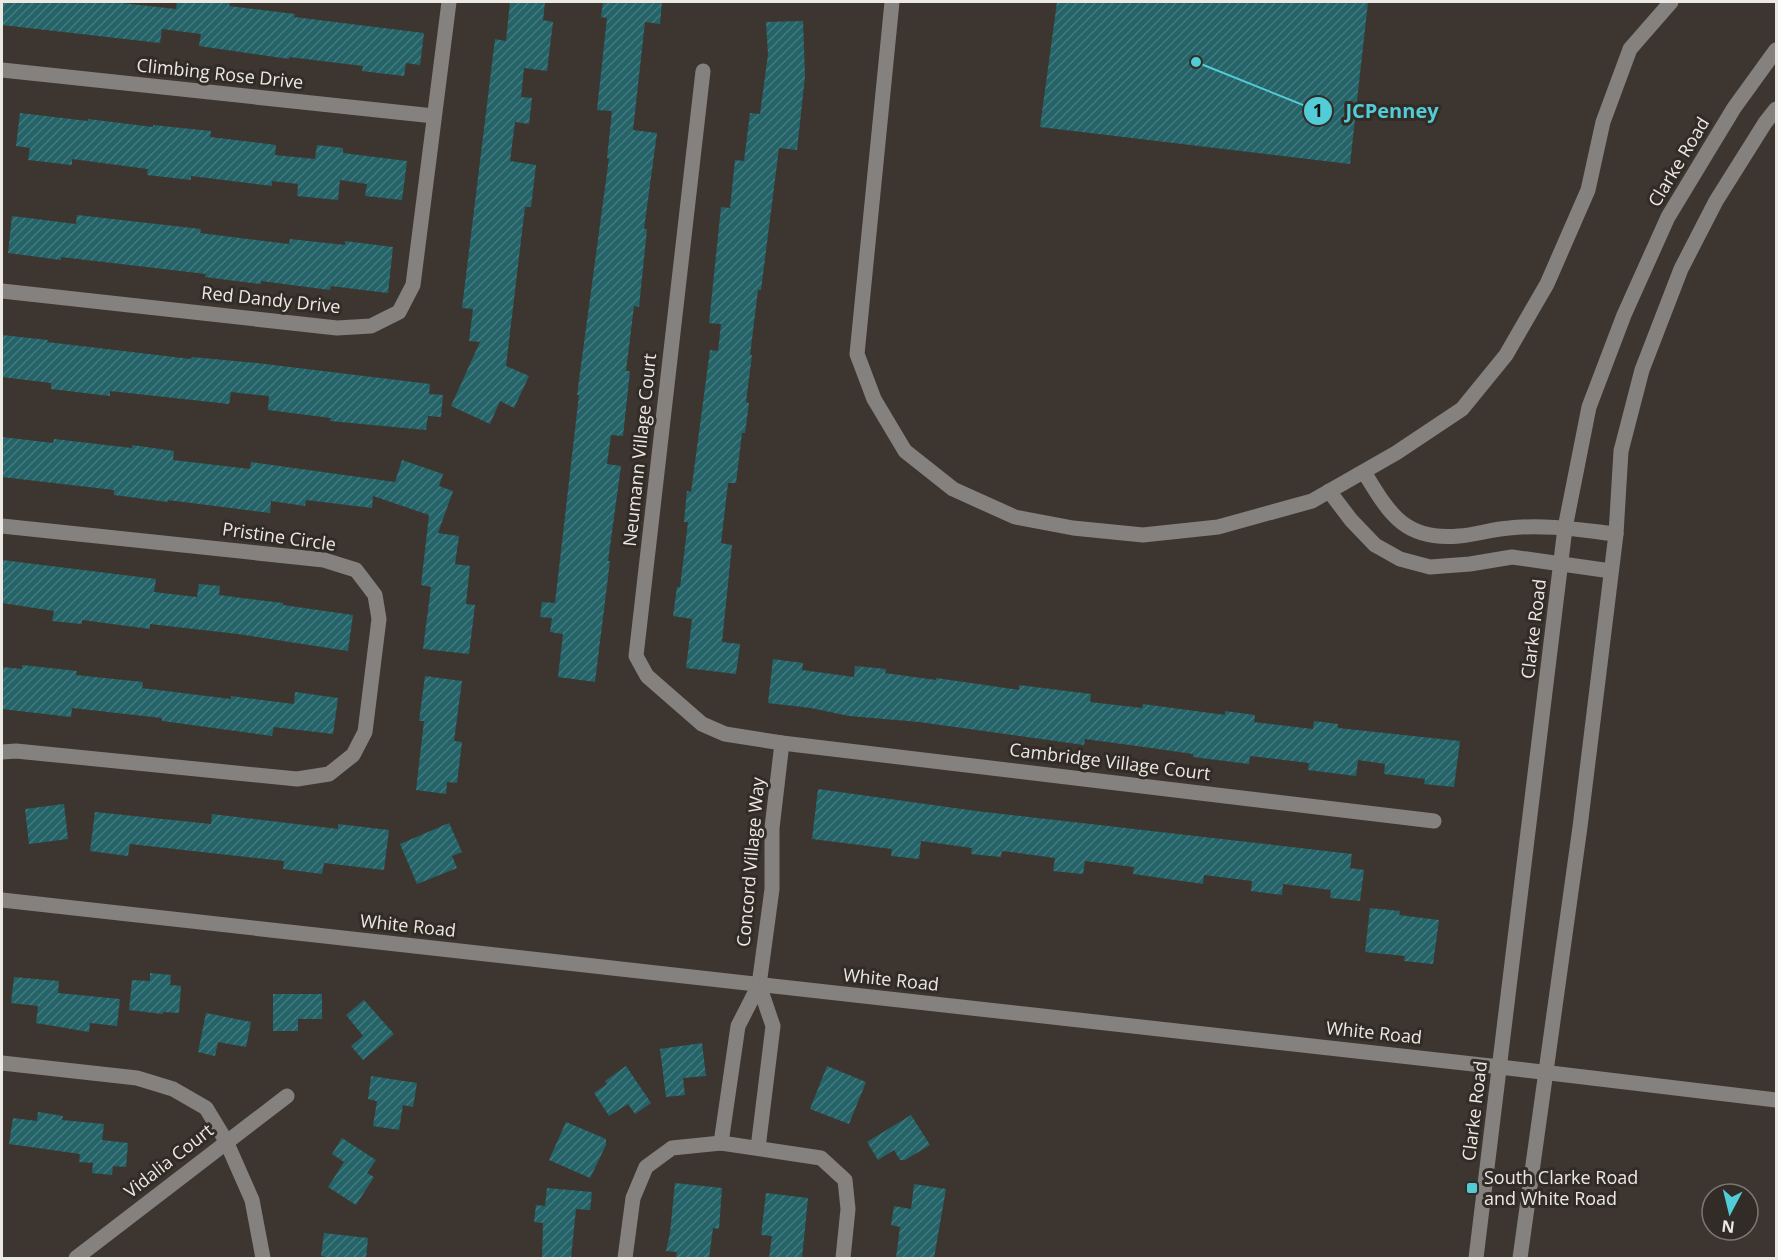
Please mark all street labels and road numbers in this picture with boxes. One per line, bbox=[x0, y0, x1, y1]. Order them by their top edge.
street label: Climbing Rose Drive bbox=[136, 52, 305, 94]
street label: Clarke Road bbox=[1642, 112, 1714, 211]
street label: Red Dandy Drive bbox=[200, 280, 342, 318]
street label: Neumann Village Court bbox=[617, 352, 661, 548]
street label: Pristine Circle bbox=[221, 516, 338, 556]
street label: Clarke Road bbox=[1515, 578, 1551, 680]
street label: Cambridge Village Court bbox=[1008, 737, 1212, 785]
street label: Concord Village Way bbox=[731, 775, 769, 948]
street label: White Road bbox=[359, 908, 457, 942]
street label: White Road bbox=[842, 962, 940, 996]
street label: White Road bbox=[1325, 1015, 1423, 1049]
street label: Clarke Road bbox=[1456, 1060, 1492, 1162]
street label: Vidalia Court bbox=[119, 1118, 218, 1203]

